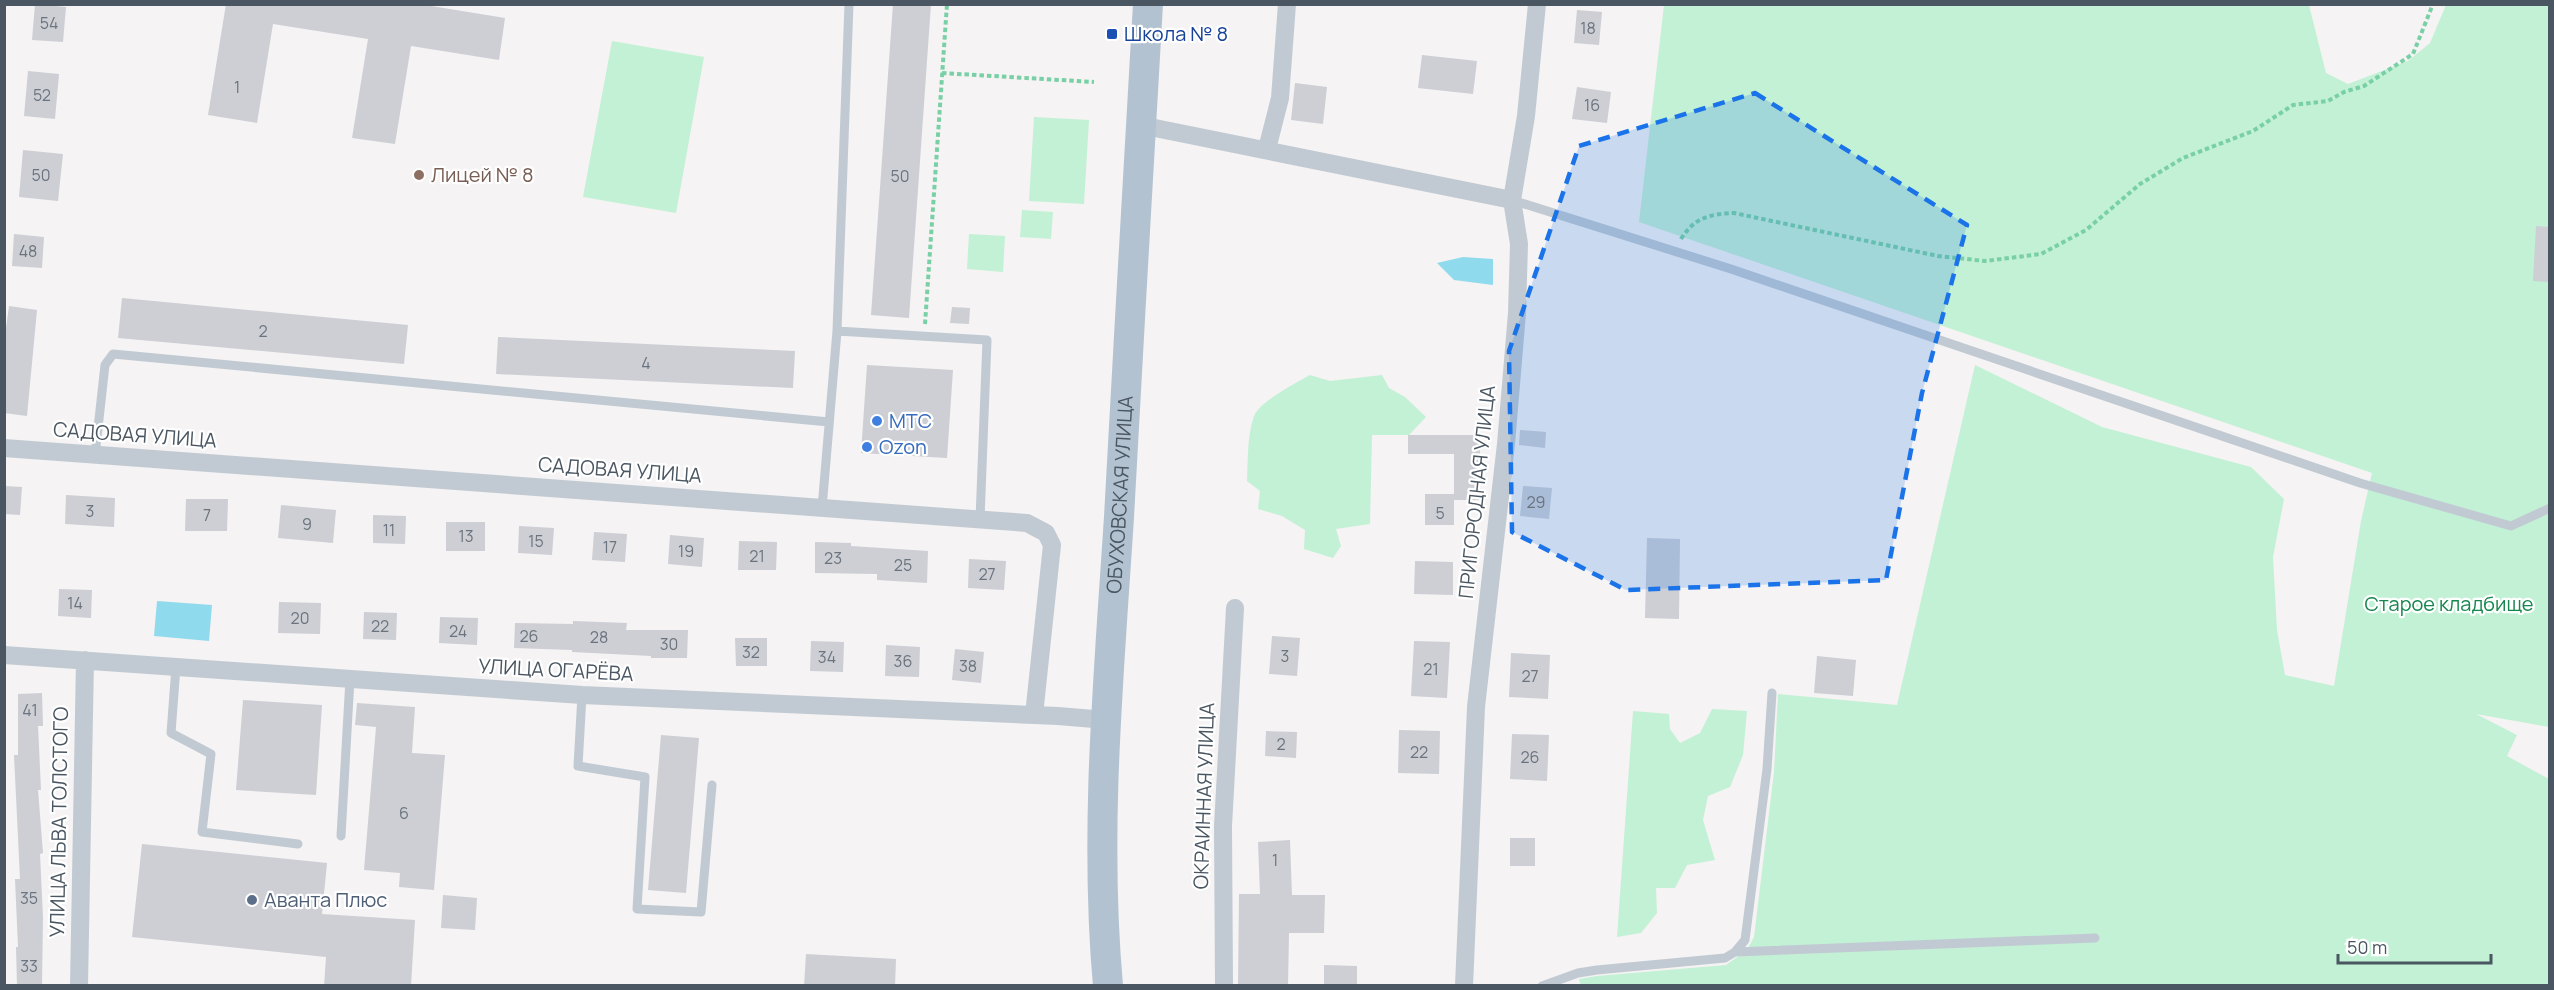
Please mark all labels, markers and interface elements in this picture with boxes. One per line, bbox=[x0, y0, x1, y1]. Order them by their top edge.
house number: 54 bbox=[40, 12, 58, 34]
house number: 18 bbox=[1580, 17, 1596, 39]
place label: Школа № 8 bbox=[1124, 20, 1228, 47]
marker: Школа № 8 bbox=[1105, 27, 1119, 41]
house number: 1 bbox=[234, 76, 240, 98]
house number: 52 bbox=[33, 84, 51, 106]
house number: 16 bbox=[1584, 94, 1600, 116]
place label: Лицей № 8 bbox=[431, 161, 534, 188]
house number: 50 bbox=[32, 164, 51, 186]
house number: 50 bbox=[891, 165, 910, 187]
marker: Лицей № 8 bbox=[412, 168, 426, 182]
house number: 48 bbox=[19, 240, 37, 262]
house number: 2 bbox=[258, 320, 268, 342]
house number: 4 bbox=[641, 352, 651, 374]
street label: ПРИГОРОДНАЯ УЛИЦА bbox=[1452, 384, 1501, 600]
street label: ОБУХОВСКАЯ УЛИЦА bbox=[1100, 395, 1139, 594]
place label: МТС bbox=[889, 407, 932, 434]
marker: МТС bbox=[870, 414, 884, 428]
street label: САДОВАЯ УЛИЦА bbox=[52, 415, 218, 454]
place label: Ozon bbox=[879, 433, 927, 460]
marker: Ozon bbox=[860, 440, 874, 454]
street label: САДОВАЯ УЛИЦА bbox=[537, 450, 703, 489]
house number: 29 bbox=[1526, 491, 1546, 513]
house number: 3 bbox=[86, 500, 94, 522]
house number: 5 bbox=[1435, 502, 1445, 524]
house number: 7 bbox=[203, 504, 211, 526]
house number: 9 bbox=[302, 513, 312, 535]
house number: 11 bbox=[383, 519, 395, 541]
house number: 13 bbox=[458, 525, 474, 547]
house number: 15 bbox=[528, 530, 544, 552]
house number: 17 bbox=[603, 536, 617, 558]
house number: 19 bbox=[678, 540, 694, 562]
house number: 21 bbox=[749, 545, 765, 567]
house number: 23 bbox=[824, 547, 842, 569]
house number: 25 bbox=[894, 554, 912, 576]
house number: 27 bbox=[978, 563, 996, 585]
park label: Старое кладбище bbox=[2365, 590, 2533, 617]
house number: 14 bbox=[67, 592, 83, 614]
house number: 20 bbox=[291, 607, 309, 629]
house number: 22 bbox=[371, 615, 389, 637]
house number: 24 bbox=[449, 620, 467, 642]
house number: 26 bbox=[519, 625, 539, 647]
house number: 28 bbox=[590, 626, 608, 648]
house number: 30 bbox=[660, 633, 678, 655]
house number: 32 bbox=[742, 641, 760, 663]
house number: 3 bbox=[1281, 645, 1289, 667]
house number: 34 bbox=[818, 646, 836, 668]
house number: 36 bbox=[894, 650, 912, 672]
street label: УЛИЦА ОГАРЁВА bbox=[478, 652, 635, 687]
house number: 38 bbox=[959, 655, 977, 677]
house number: 21 bbox=[1423, 658, 1439, 680]
house number: 27 bbox=[1521, 665, 1539, 687]
house number: 41 bbox=[22, 699, 38, 721]
street label: ОКРАИННАЯ УЛИЦА bbox=[1187, 702, 1220, 890]
street label: УЛИЦА ЛЬВА ТОЛСТОГО bbox=[43, 706, 74, 938]
house number: 2 bbox=[1276, 733, 1286, 755]
house number: 22 bbox=[1410, 741, 1428, 763]
house number: 26 bbox=[1520, 746, 1540, 768]
house number: 6 bbox=[399, 802, 409, 824]
house number: 1 bbox=[1272, 849, 1278, 871]
place label: Аванта Плюс bbox=[264, 886, 387, 913]
house number: 35 bbox=[20, 887, 38, 909]
marker: Аванта Плюс bbox=[245, 893, 259, 907]
scale bar bbox=[2338, 927, 2491, 965]
text: 50 m bbox=[2347, 935, 2387, 959]
house number: 33 bbox=[20, 955, 38, 977]

